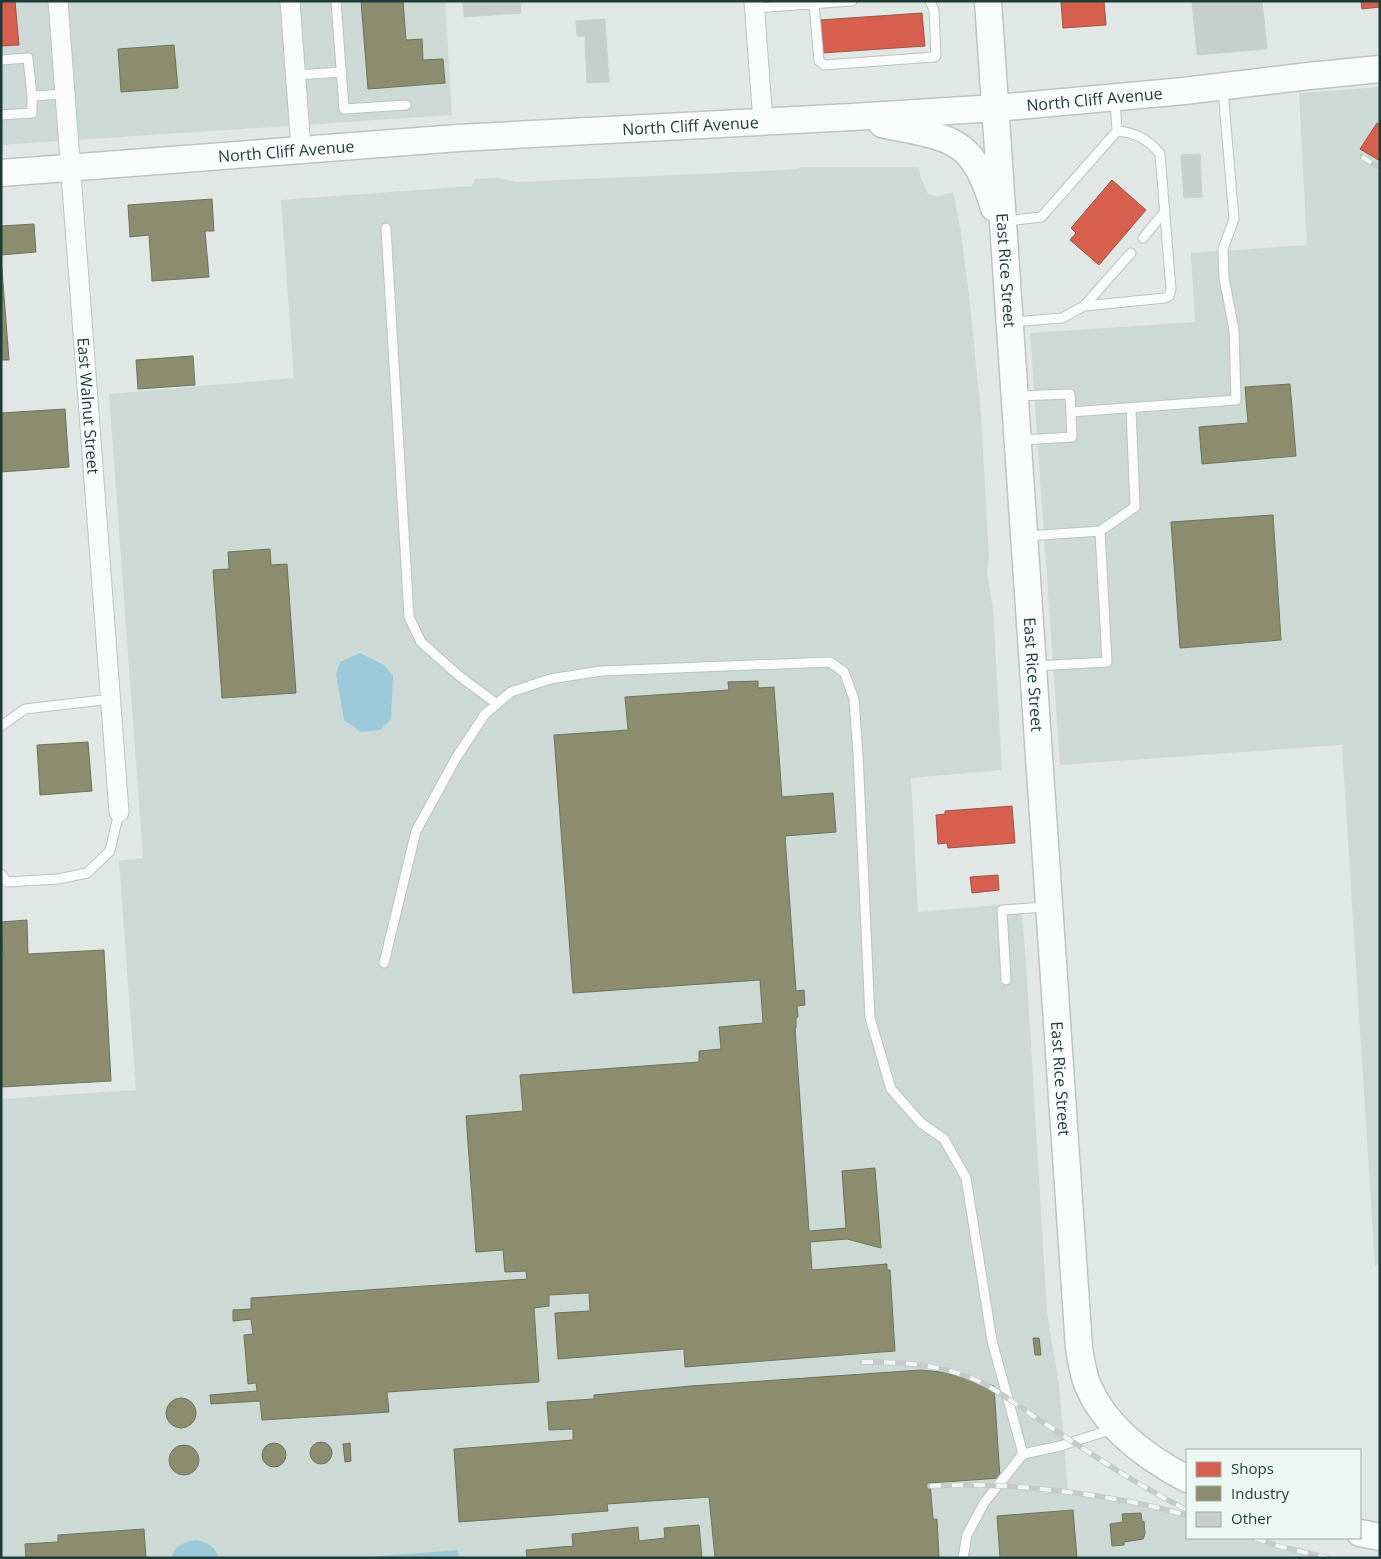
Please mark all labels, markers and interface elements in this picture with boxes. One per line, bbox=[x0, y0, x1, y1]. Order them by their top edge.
street label: North Cliff Avenue bbox=[1025, 82, 1163, 116]
street label: North Cliff Avenue bbox=[621, 111, 759, 140]
street label: North Cliff Avenue bbox=[217, 135, 355, 167]
street label: East Rice Street bbox=[991, 212, 1021, 329]
street label: East Walnut Street bbox=[72, 337, 105, 475]
street label: East Rice Street bbox=[1019, 617, 1048, 733]
street label: East Rice Street bbox=[1046, 1021, 1076, 1137]
legend bbox=[1186, 1449, 1361, 1539]
text: Shops bbox=[1231, 1458, 1274, 1478]
text: Industry bbox=[1231, 1483, 1289, 1503]
text: Other bbox=[1231, 1508, 1272, 1528]

